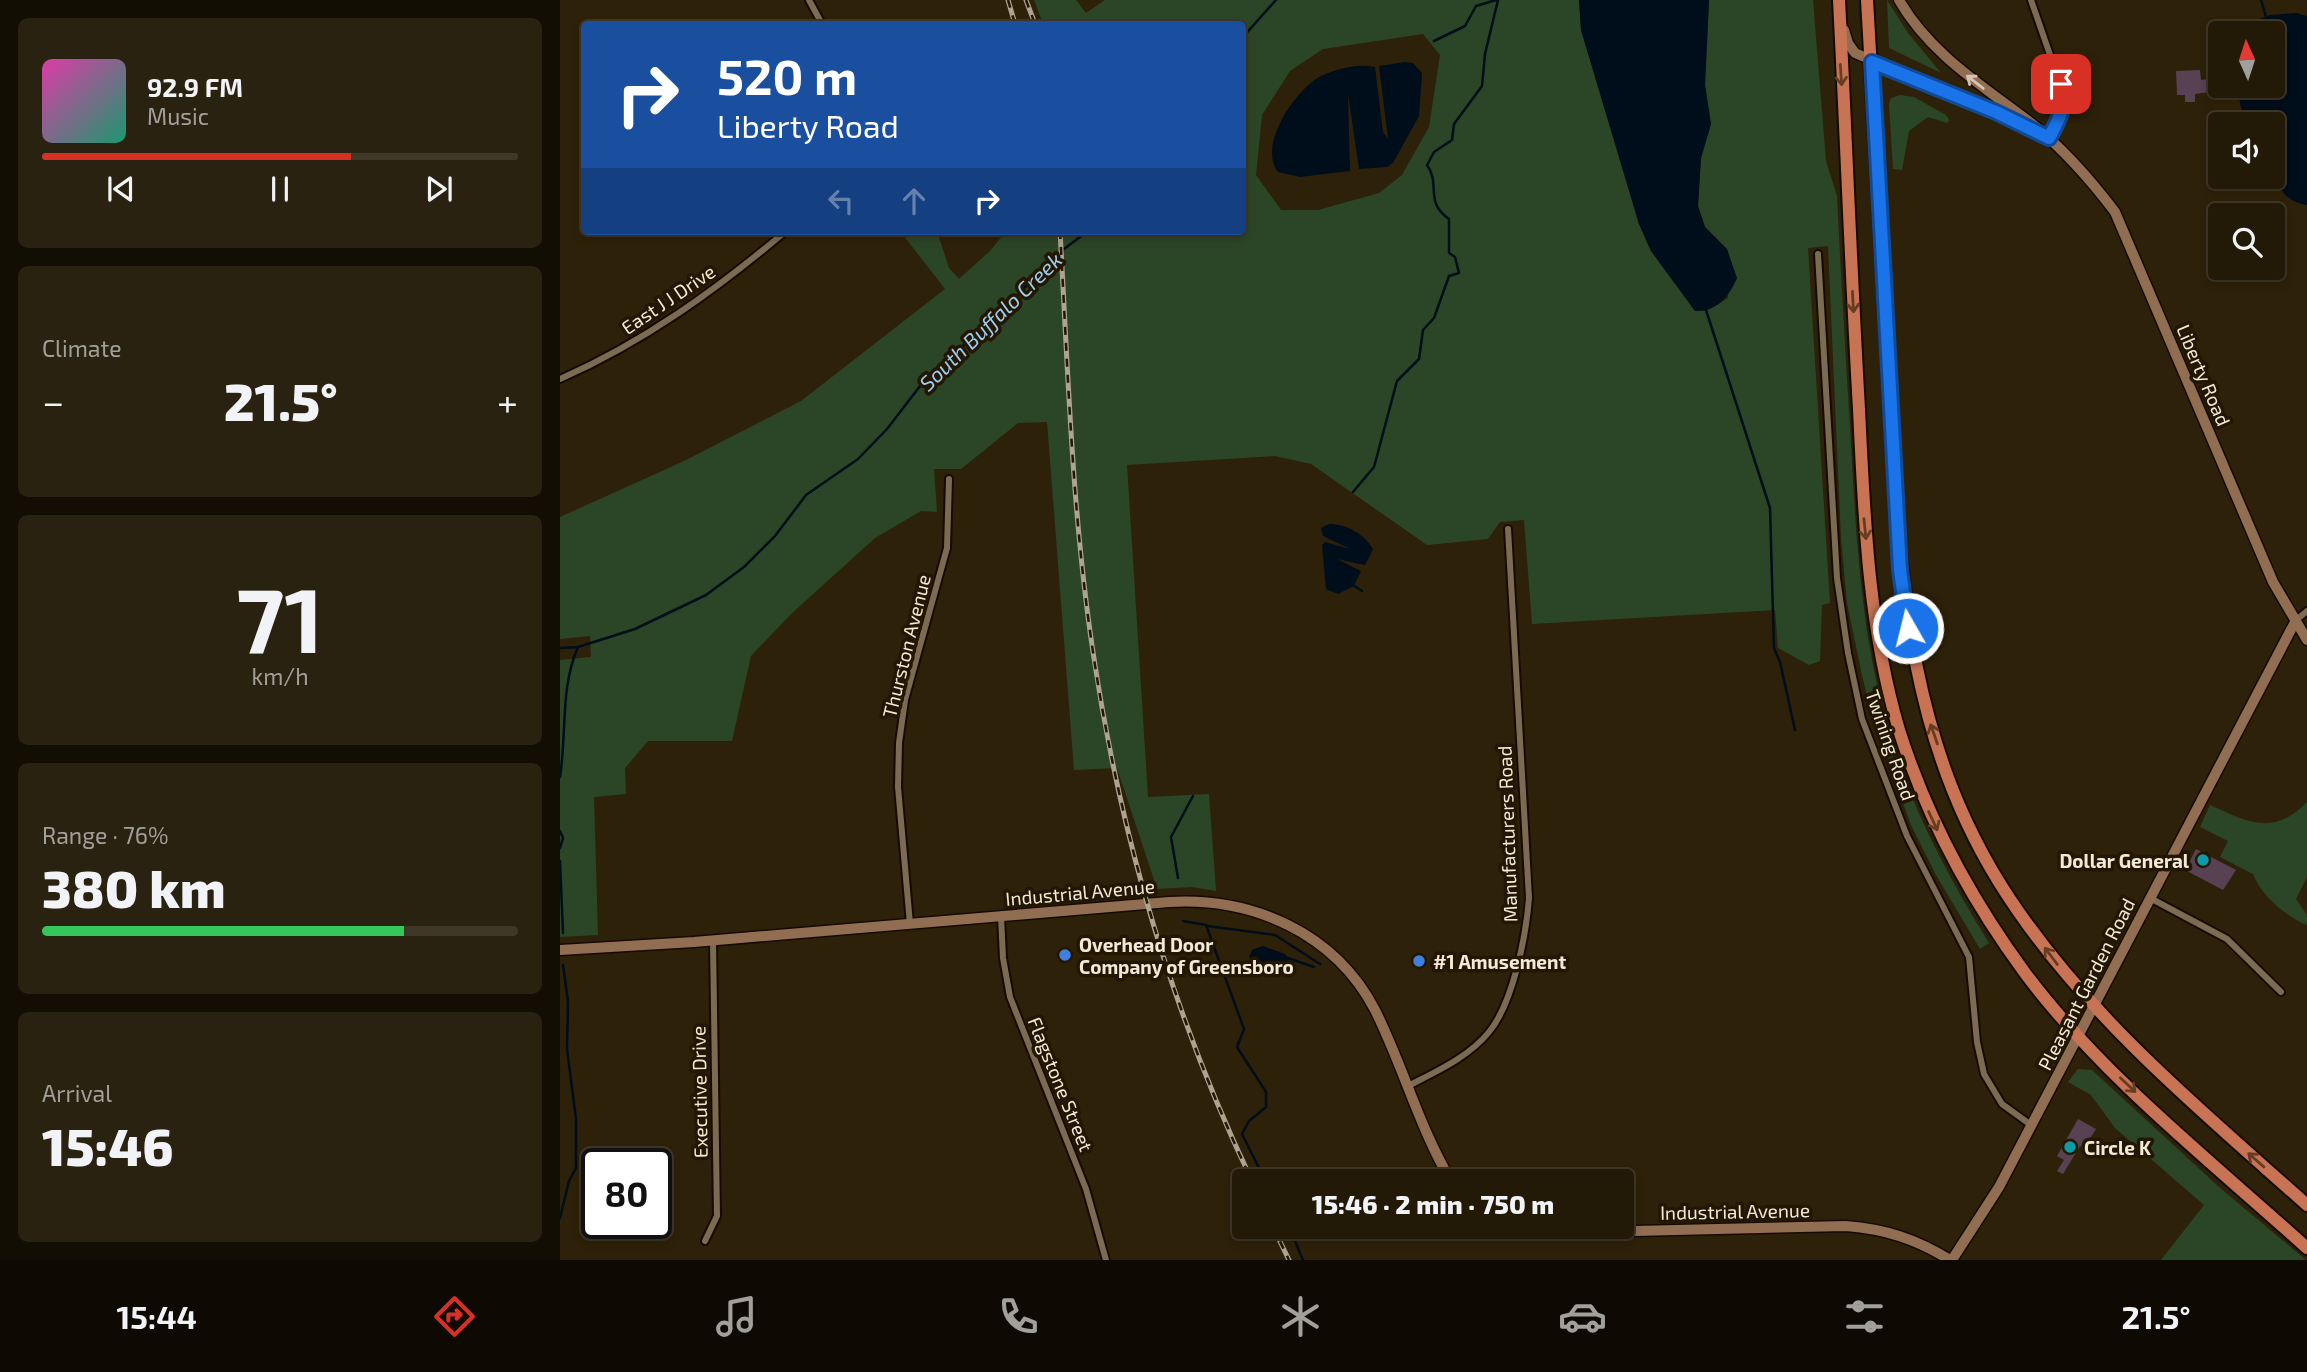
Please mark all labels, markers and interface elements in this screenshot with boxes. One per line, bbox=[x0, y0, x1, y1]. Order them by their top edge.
north arrow bbox=[2208, 21, 2286, 98]
map controls bbox=[2208, 21, 2285, 280]
text: 520 m bbox=[717, 46, 857, 105]
icon: right bbox=[602, 49, 693, 140]
pin bbox=[2031, 54, 2091, 114]
one-way arrow bbox=[1835, 63, 1848, 85]
icon: arrive bbox=[2042, 65, 2080, 103]
text: 92.9 FM bbox=[147, 71, 243, 102]
one-way arrow bbox=[1967, 74, 1985, 89]
text: Music bbox=[147, 102, 209, 130]
text: Liberty Road bbox=[717, 106, 899, 144]
button: sound bbox=[2208, 112, 2285, 189]
icon: previous bbox=[102, 170, 140, 208]
icon: pause bbox=[261, 170, 299, 208]
icon: next bbox=[420, 170, 458, 208]
icon: left bbox=[822, 182, 860, 220]
icon: ahead bbox=[895, 182, 933, 220]
icon: right bbox=[968, 182, 1006, 220]
button: search bbox=[2208, 203, 2285, 280]
water label: South Buffalo Creek bbox=[914, 247, 1066, 395]
street label: East J J Drive bbox=[617, 259, 719, 339]
one-way arrow bbox=[1846, 290, 1859, 313]
street label: Liberty Road bbox=[2172, 321, 2236, 429]
text: Climate bbox=[42, 334, 122, 362]
text: 21.5° bbox=[224, 369, 338, 431]
text: − bbox=[42, 378, 64, 424]
text: + bbox=[497, 378, 518, 424]
one-way arrow bbox=[1859, 517, 1872, 540]
text: 71 bbox=[236, 562, 324, 671]
street label: Thurston Avenue bbox=[877, 572, 935, 720]
position arrow bbox=[1871, 591, 1945, 665]
text: km/h bbox=[251, 662, 309, 690]
street label: Twining Road bbox=[1861, 687, 1921, 803]
one-way arrow bbox=[1927, 724, 1939, 746]
street label: Manufacturers Road bbox=[1492, 745, 1522, 923]
one-way arrow bbox=[1927, 809, 1940, 831]
text: Range · 76% bbox=[42, 821, 168, 849]
place label: Dollar General bbox=[2059, 849, 2190, 872]
marker: Dollar General bbox=[2195, 852, 2211, 868]
text: 380 km bbox=[42, 856, 226, 918]
street label: Industrial Avenue bbox=[1004, 874, 1156, 910]
street label: Pleasant Garden Road bbox=[2033, 894, 2139, 1074]
place label: Overhead Door Company of Greensboro bbox=[1079, 933, 1294, 979]
marker: Overhead Door Company of Greensboro bbox=[1057, 947, 1073, 963]
one-way arrow bbox=[2044, 947, 2058, 966]
place label: #1 Amusement bbox=[1433, 950, 1567, 973]
marker: #1 Amusement bbox=[1411, 953, 1427, 969]
street label: Flagstone Street bbox=[1024, 1013, 1098, 1155]
street label: Executive Drive bbox=[686, 1026, 712, 1158]
one-way arrow bbox=[2119, 1077, 2136, 1094]
text: Arrival bbox=[42, 1079, 112, 1107]
text: 15:46 bbox=[42, 1114, 174, 1176]
place label: Circle K bbox=[2084, 1136, 2151, 1159]
marker: Circle K bbox=[2062, 1139, 2078, 1155]
speed limit sign: 80 bbox=[581, 1148, 672, 1239]
one-way arrow bbox=[2247, 1152, 2265, 1168]
text: 15:46 · 2 min · 750 m bbox=[1312, 1188, 1554, 1219]
street label: Industrial Avenue bbox=[1660, 1198, 1810, 1224]
icon: directions bbox=[430, 1292, 479, 1341]
icon: music bbox=[712, 1292, 761, 1341]
icon: phone bbox=[994, 1292, 1043, 1341]
icon: climate bbox=[1276, 1292, 1325, 1341]
icon: car bbox=[1558, 1292, 1607, 1341]
icon: filters bbox=[1840, 1292, 1889, 1341]
text: 15:44 bbox=[116, 1297, 197, 1335]
text: 21.5° bbox=[2122, 1297, 2190, 1335]

